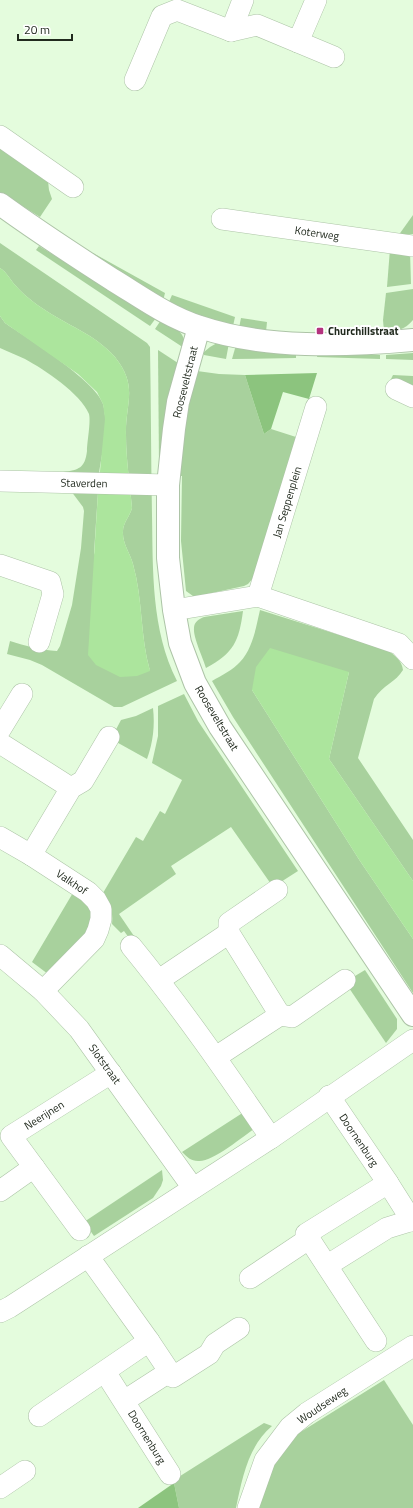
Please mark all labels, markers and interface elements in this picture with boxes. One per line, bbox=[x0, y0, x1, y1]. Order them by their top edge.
scale bar bbox=[18, 16, 72, 42]
text: 20 m bbox=[24, 20, 50, 39]
street label: Koterweg bbox=[294, 222, 341, 244]
place label: Churchillstraat bbox=[328, 323, 399, 339]
marker: Churchillstraat bbox=[315, 326, 325, 336]
street label: Rooseveltstraat bbox=[168, 344, 202, 420]
street label: Jan Seppenplein bbox=[269, 464, 305, 540]
street label: Staverden bbox=[60, 475, 108, 491]
street label: Rooseveltstraat bbox=[191, 682, 243, 754]
street label: Valkhof bbox=[53, 866, 91, 899]
street label: Slotstraat bbox=[85, 1041, 125, 1087]
street label: Neerijnen bbox=[21, 1096, 67, 1134]
street label: Doornenburg bbox=[335, 1110, 383, 1170]
street label: Woudseweg bbox=[294, 1382, 350, 1428]
street label: Doornenburg bbox=[124, 1407, 170, 1467]

